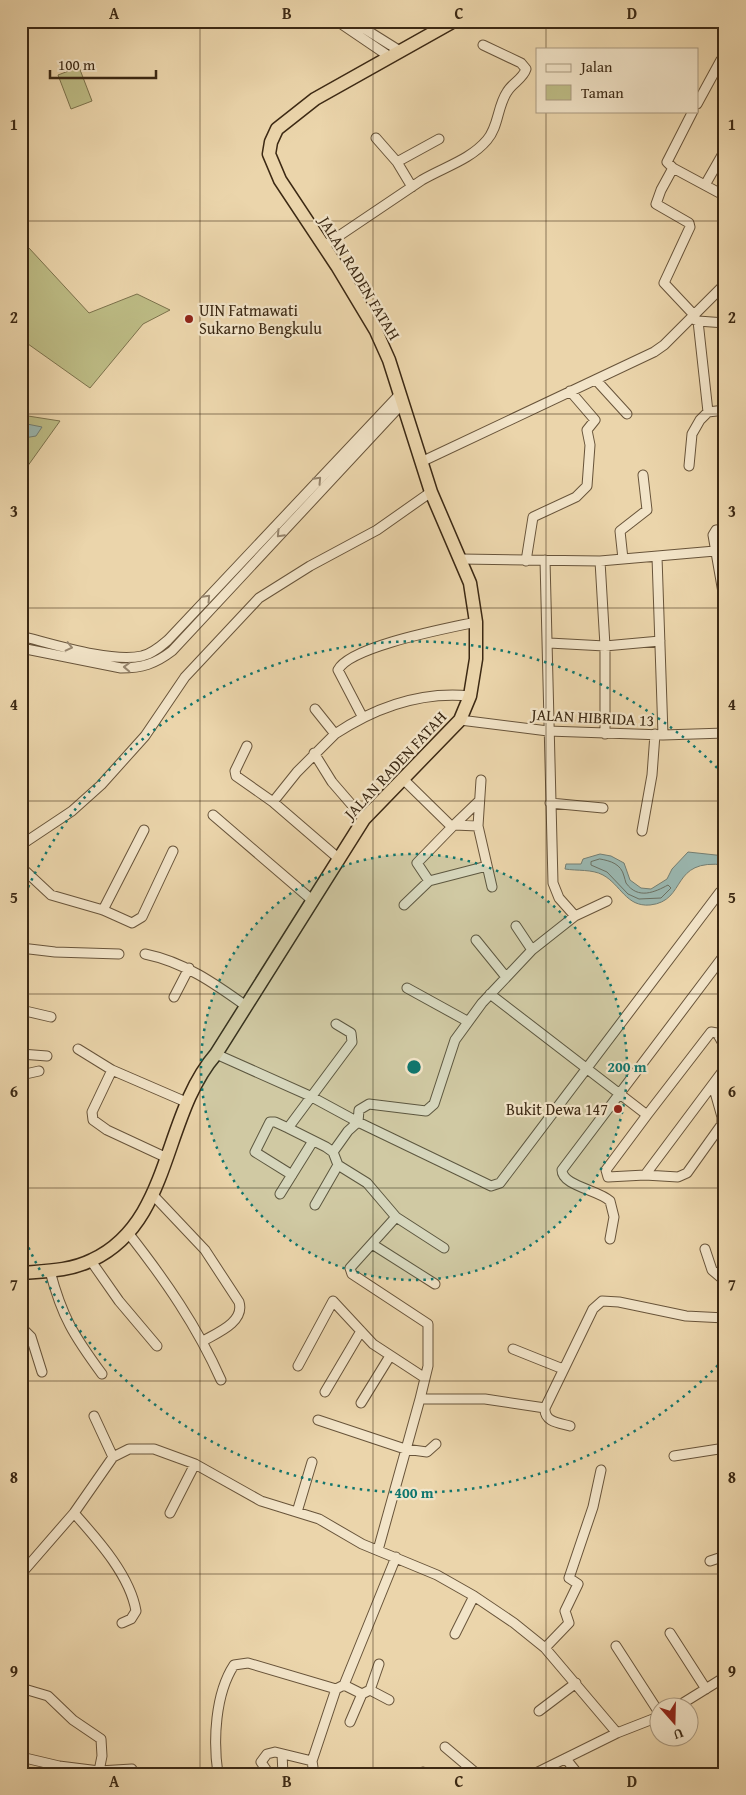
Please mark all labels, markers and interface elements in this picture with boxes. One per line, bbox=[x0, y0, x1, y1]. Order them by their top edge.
text: A bbox=[109, 1, 120, 25]
text: B bbox=[282, 1, 292, 25]
text: C bbox=[454, 1, 464, 25]
text: D bbox=[627, 1, 637, 25]
scale bar bbox=[50, 48, 156, 80]
legend bbox=[536, 48, 698, 112]
text: 100 m bbox=[58, 54, 96, 75]
text: Jalan bbox=[579, 56, 613, 77]
text: Taman bbox=[581, 82, 624, 103]
text: 1 bbox=[10, 112, 18, 136]
text: 1 bbox=[728, 112, 736, 136]
street label: JALAN RADEN FATAH bbox=[312, 210, 407, 345]
place label: UIN Fatmawati Sukarno Bengkulu bbox=[199, 298, 322, 340]
text: 2 bbox=[10, 305, 18, 329]
text: 2 bbox=[728, 305, 736, 329]
marker: UIN Fatmawati Sukarno Bengkulu bbox=[183, 313, 195, 325]
one-way arrow bbox=[312, 476, 321, 485]
text: 3 bbox=[10, 499, 18, 523]
text: 3 bbox=[728, 499, 736, 523]
one-way arrow bbox=[277, 529, 286, 538]
one-way arrow bbox=[201, 595, 210, 604]
one-way arrow bbox=[64, 642, 72, 652]
one-way arrow bbox=[123, 662, 131, 673]
text: 4 bbox=[10, 692, 18, 716]
text: 4 bbox=[728, 692, 736, 716]
street label: JALAN HIBRIDA 13 bbox=[529, 702, 655, 732]
street label: JALAN RADEN FATAH bbox=[337, 705, 452, 826]
text: 5 bbox=[10, 885, 18, 909]
text: 5 bbox=[728, 885, 736, 909]
text: 200 m bbox=[607, 1056, 647, 1077]
centre of rings bbox=[405, 1058, 423, 1076]
text: 6 bbox=[10, 1079, 18, 1103]
text: 6 bbox=[728, 1079, 736, 1103]
place label: Bukit Dewa 147 bbox=[506, 1097, 608, 1121]
marker: Bukit Dewa 147 bbox=[612, 1103, 624, 1115]
text: 7 bbox=[10, 1272, 18, 1296]
text: 7 bbox=[728, 1272, 736, 1296]
text: 8 bbox=[10, 1465, 18, 1489]
text: 8 bbox=[728, 1465, 736, 1489]
text: 400 m bbox=[394, 1482, 434, 1503]
text: 9 bbox=[10, 1659, 18, 1683]
text: 9 bbox=[728, 1659, 736, 1683]
north arrow bbox=[648, 1698, 698, 1748]
text: U bbox=[670, 1723, 686, 1745]
text: A bbox=[109, 1769, 120, 1793]
text: B bbox=[282, 1769, 292, 1793]
text: C bbox=[454, 1769, 464, 1793]
text: D bbox=[627, 1769, 637, 1793]

